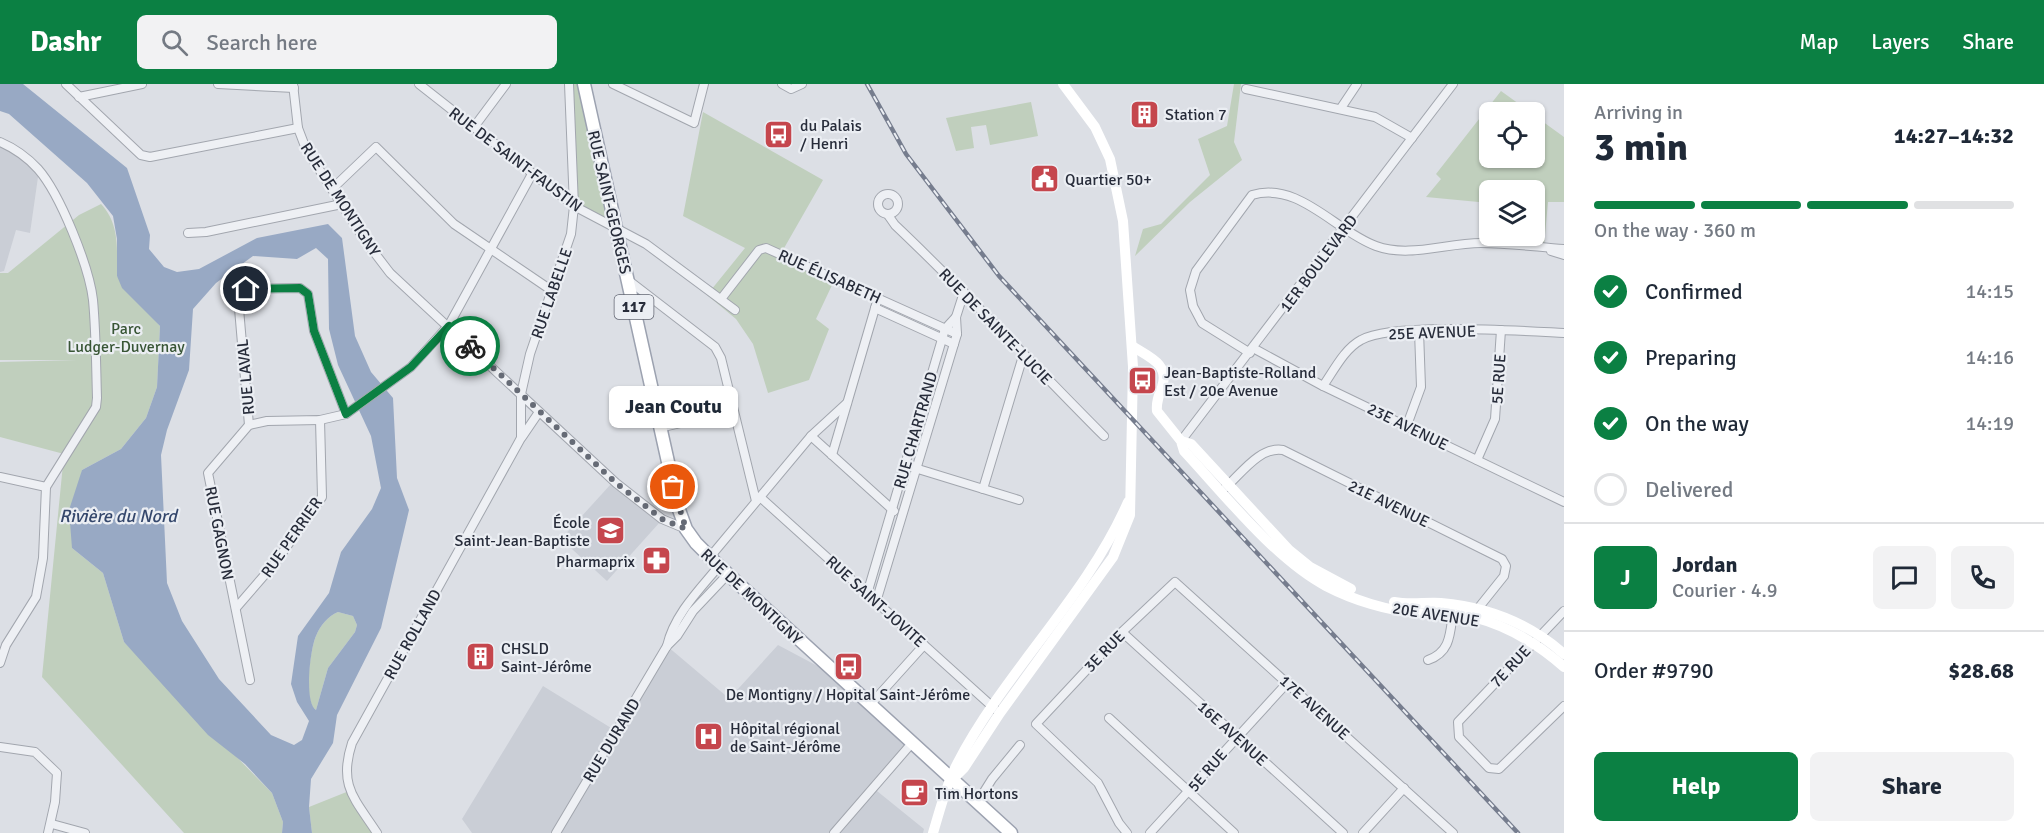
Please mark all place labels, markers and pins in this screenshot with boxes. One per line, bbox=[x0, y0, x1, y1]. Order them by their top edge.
building icon: Station 7 bbox=[1128, 98, 1160, 130]
place label: Station 7 bbox=[1165, 105, 1227, 125]
place label: du Palais / Henri bbox=[800, 116, 862, 154]
bus stop icon: du Palais / Henri bbox=[763, 118, 795, 150]
public building icon: Quartier 50+ bbox=[1028, 163, 1060, 195]
place label: Quartier 50+ bbox=[1065, 170, 1152, 190]
pin bbox=[220, 263, 271, 314]
place label: Jean-Baptiste-Rolland Est / 20e Avenue bbox=[1164, 363, 1316, 401]
bus stop icon: Jean-Baptiste-Rolland Est / 20e Avenue bbox=[1127, 365, 1159, 397]
callout: Jean Coutu bbox=[608, 385, 738, 427]
pin bbox=[647, 461, 698, 512]
place label: École Saint-Jean-Baptiste bbox=[455, 513, 590, 551]
school or university icon: École Saint-Jean-Baptiste bbox=[595, 515, 627, 547]
pharmacy icon: Pharmaprix bbox=[640, 545, 672, 577]
place label: Pharmaprix bbox=[556, 552, 636, 572]
place label: CHSLD Saint-Jérôme bbox=[501, 639, 592, 677]
building icon: CHSLD Saint-Jérôme bbox=[464, 641, 496, 673]
bus stop icon: De Montigny / Hopital Saint-Jérôme bbox=[832, 650, 864, 682]
place label: De Montigny / Hopital Saint-Jérôme bbox=[726, 685, 970, 705]
place label: Hôpital régional de Saint-Jérôme bbox=[730, 719, 841, 757]
hospital icon: Hôpital régional de Saint-Jérôme bbox=[693, 721, 725, 753]
cafe icon: Tim Hortons bbox=[898, 777, 930, 809]
place label: Tim Hortons bbox=[935, 784, 1018, 804]

